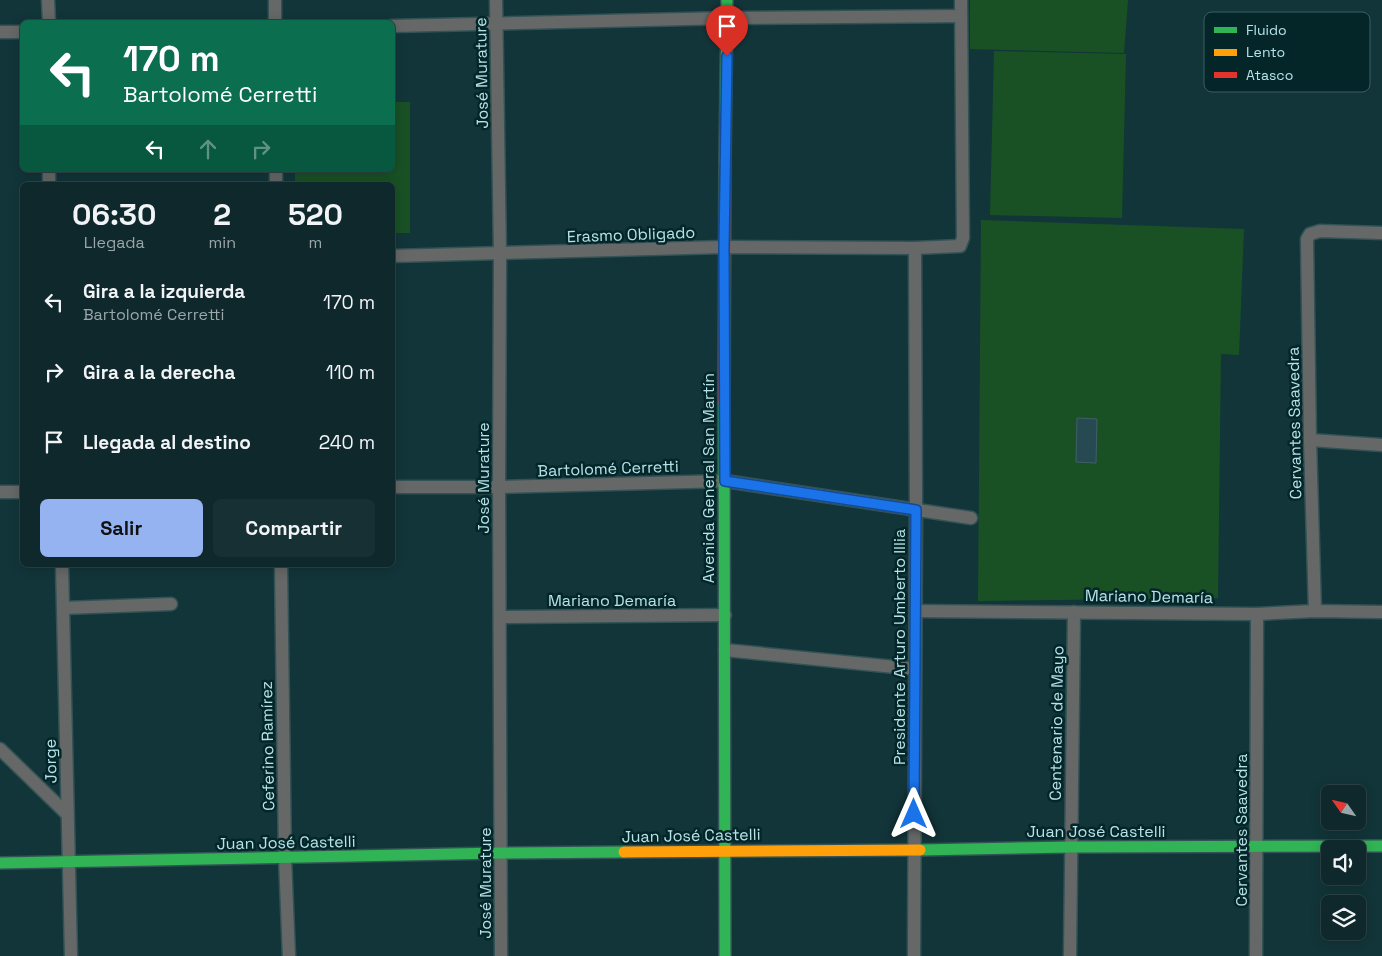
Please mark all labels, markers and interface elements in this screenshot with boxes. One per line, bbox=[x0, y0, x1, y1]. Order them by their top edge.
pin bbox=[706, 5, 748, 56]
icon: arrive bbox=[713, 12, 741, 40]
legend bbox=[1204, 12, 1370, 92]
street label: José Murature bbox=[470, 17, 493, 129]
text: Fluido bbox=[1246, 21, 1287, 39]
text: 170 m bbox=[123, 37, 220, 81]
icon: left bbox=[40, 40, 105, 105]
text: Lento bbox=[1246, 43, 1285, 61]
text: Atasco bbox=[1246, 66, 1293, 84]
text: Bartolomé Cerretti bbox=[123, 80, 317, 108]
icon: left bbox=[141, 135, 169, 163]
icon: ahead bbox=[194, 135, 222, 163]
icon: right bbox=[247, 135, 275, 163]
text: 06:30 bbox=[72, 195, 157, 234]
text: 2 bbox=[213, 195, 231, 234]
text: 520 bbox=[288, 195, 343, 234]
street label: Erasmo Obligado bbox=[566, 222, 696, 247]
text: Llegada bbox=[84, 232, 145, 253]
text: min bbox=[209, 232, 236, 253]
text: m bbox=[309, 232, 322, 253]
text: Gira a la izquierda bbox=[83, 279, 245, 304]
icon: left bbox=[40, 288, 68, 316]
text: 170 m bbox=[323, 290, 375, 315]
text: Bartolomé Cerretti bbox=[83, 304, 224, 325]
street label: Cervantes Saavedra bbox=[1283, 346, 1306, 500]
icon: right bbox=[40, 358, 68, 386]
text: Gira a la derecha bbox=[83, 360, 235, 385]
text: 110 m bbox=[326, 360, 375, 385]
street label: Avenida General San Martín bbox=[698, 373, 719, 583]
street label: José Murature bbox=[473, 422, 494, 534]
icon: arrive bbox=[40, 428, 68, 456]
text: Llegada al destino bbox=[83, 430, 251, 455]
text: 240 m bbox=[319, 430, 375, 455]
street label: Bartolomé Cerretti bbox=[537, 456, 679, 481]
button: Salir bbox=[40, 499, 203, 557]
button: Compartir bbox=[213, 499, 375, 557]
street label: Presidente Arturo Umberto Illia bbox=[889, 529, 910, 765]
street label: Mariano Demaría bbox=[1085, 585, 1213, 608]
street label: Mariano Demaría bbox=[548, 590, 676, 611]
street label: Centenario de Mayo bbox=[1045, 645, 1068, 801]
street label: Ceferino Ramírez bbox=[256, 681, 279, 811]
street label: Jorge bbox=[40, 739, 61, 783]
street label: Cervantes Saavedra bbox=[1231, 754, 1252, 906]
north arrow bbox=[1321, 785, 1366, 830]
map controls bbox=[1321, 785, 1366, 940]
position arrow bbox=[887, 787, 939, 839]
street label: Juan José Castelli bbox=[1027, 821, 1165, 842]
street label: Juan José Castelli bbox=[621, 824, 761, 847]
street label: José Murature bbox=[475, 827, 496, 939]
street label: Juan José Castelli bbox=[216, 831, 356, 854]
button: sound bbox=[1321, 840, 1366, 885]
button: layers bbox=[1321, 895, 1366, 940]

